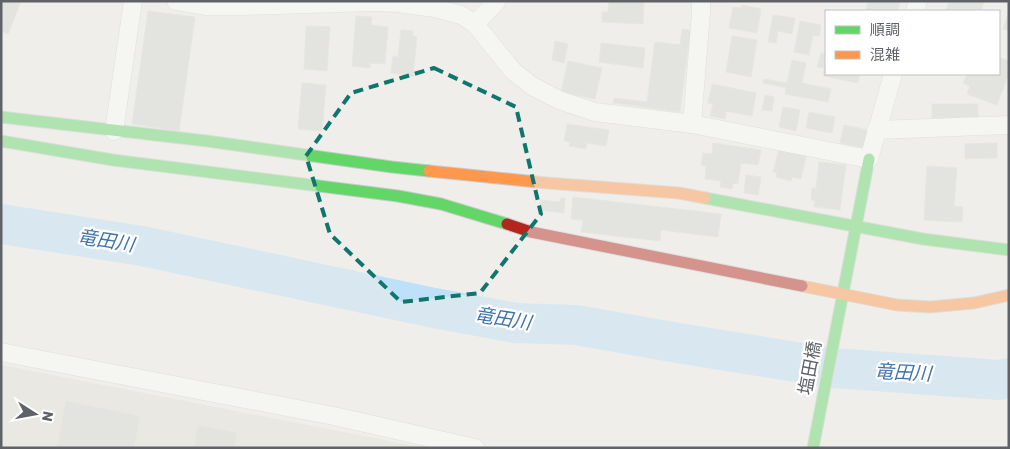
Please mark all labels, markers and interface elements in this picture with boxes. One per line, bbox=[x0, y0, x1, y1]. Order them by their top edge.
legend bbox=[825, 10, 1000, 75]
text: 順調 bbox=[870, 21, 900, 39]
text: 混雑 bbox=[870, 46, 900, 64]
water label: 竜田川 bbox=[76, 225, 138, 257]
water label: 竜田川 bbox=[473, 303, 535, 335]
street label: 塩田橋 bbox=[794, 339, 826, 397]
water label: 竜田川 bbox=[874, 360, 934, 386]
north arrow bbox=[10, 389, 60, 439]
text: N bbox=[38, 410, 57, 423]

